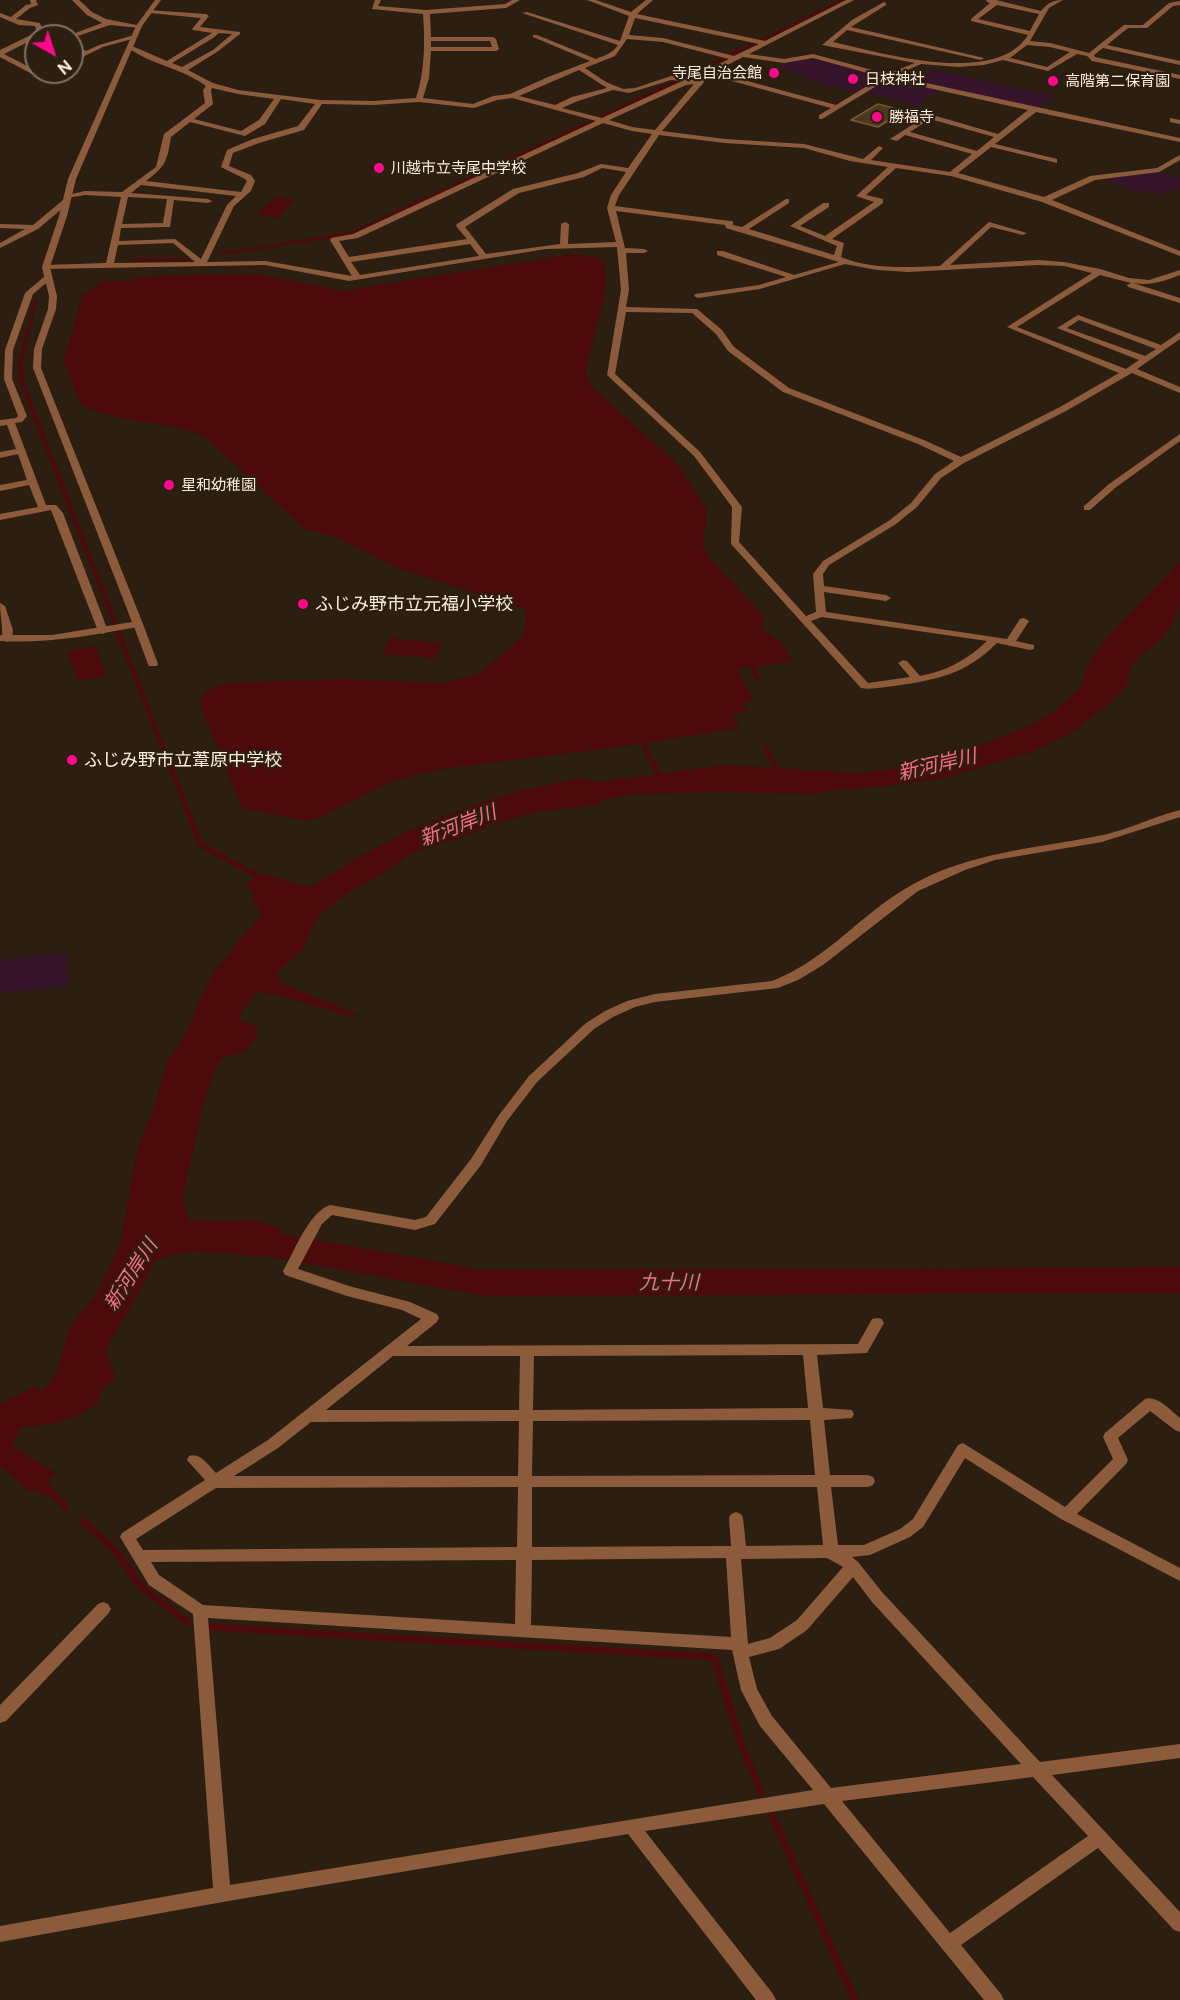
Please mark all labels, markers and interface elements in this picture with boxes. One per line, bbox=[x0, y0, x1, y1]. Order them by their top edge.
north arrow bbox=[24, 24, 84, 84]
text: N bbox=[54, 55, 75, 78]
place label: 寺尾自治会館 bbox=[672, 64, 762, 82]
marker: 寺尾自治会館 bbox=[767, 66, 781, 80]
place label: 日枝神社 bbox=[865, 70, 925, 88]
marker: 日枝神社 bbox=[846, 72, 860, 86]
place label: 高階第二保育園 bbox=[1065, 72, 1170, 90]
marker: 高階第二保育園 bbox=[1046, 74, 1060, 88]
place label: 勝福寺 bbox=[889, 108, 934, 126]
marker: 勝福寺 bbox=[870, 110, 884, 124]
place label: 川越市立寺尾中学校 bbox=[391, 159, 526, 177]
marker: 川越市立寺尾中学校 bbox=[372, 161, 386, 175]
place label: 星和幼稚園 bbox=[181, 476, 256, 494]
marker: 星和幼稚園 bbox=[162, 478, 176, 492]
place label: ふじみ野市立元福小学校 bbox=[315, 593, 513, 615]
marker: ふじみ野市立元福小学校 bbox=[296, 597, 310, 611]
water label: 新河岸川 bbox=[895, 744, 979, 786]
place label: ふじみ野市立葦原中学校 bbox=[84, 749, 282, 771]
marker: ふじみ野市立葦原中学校 bbox=[65, 753, 79, 767]
water label: 新河岸川 bbox=[416, 800, 500, 852]
water label: 新河岸川 bbox=[99, 1235, 163, 1315]
water label: 九十川 bbox=[639, 1271, 699, 1295]

